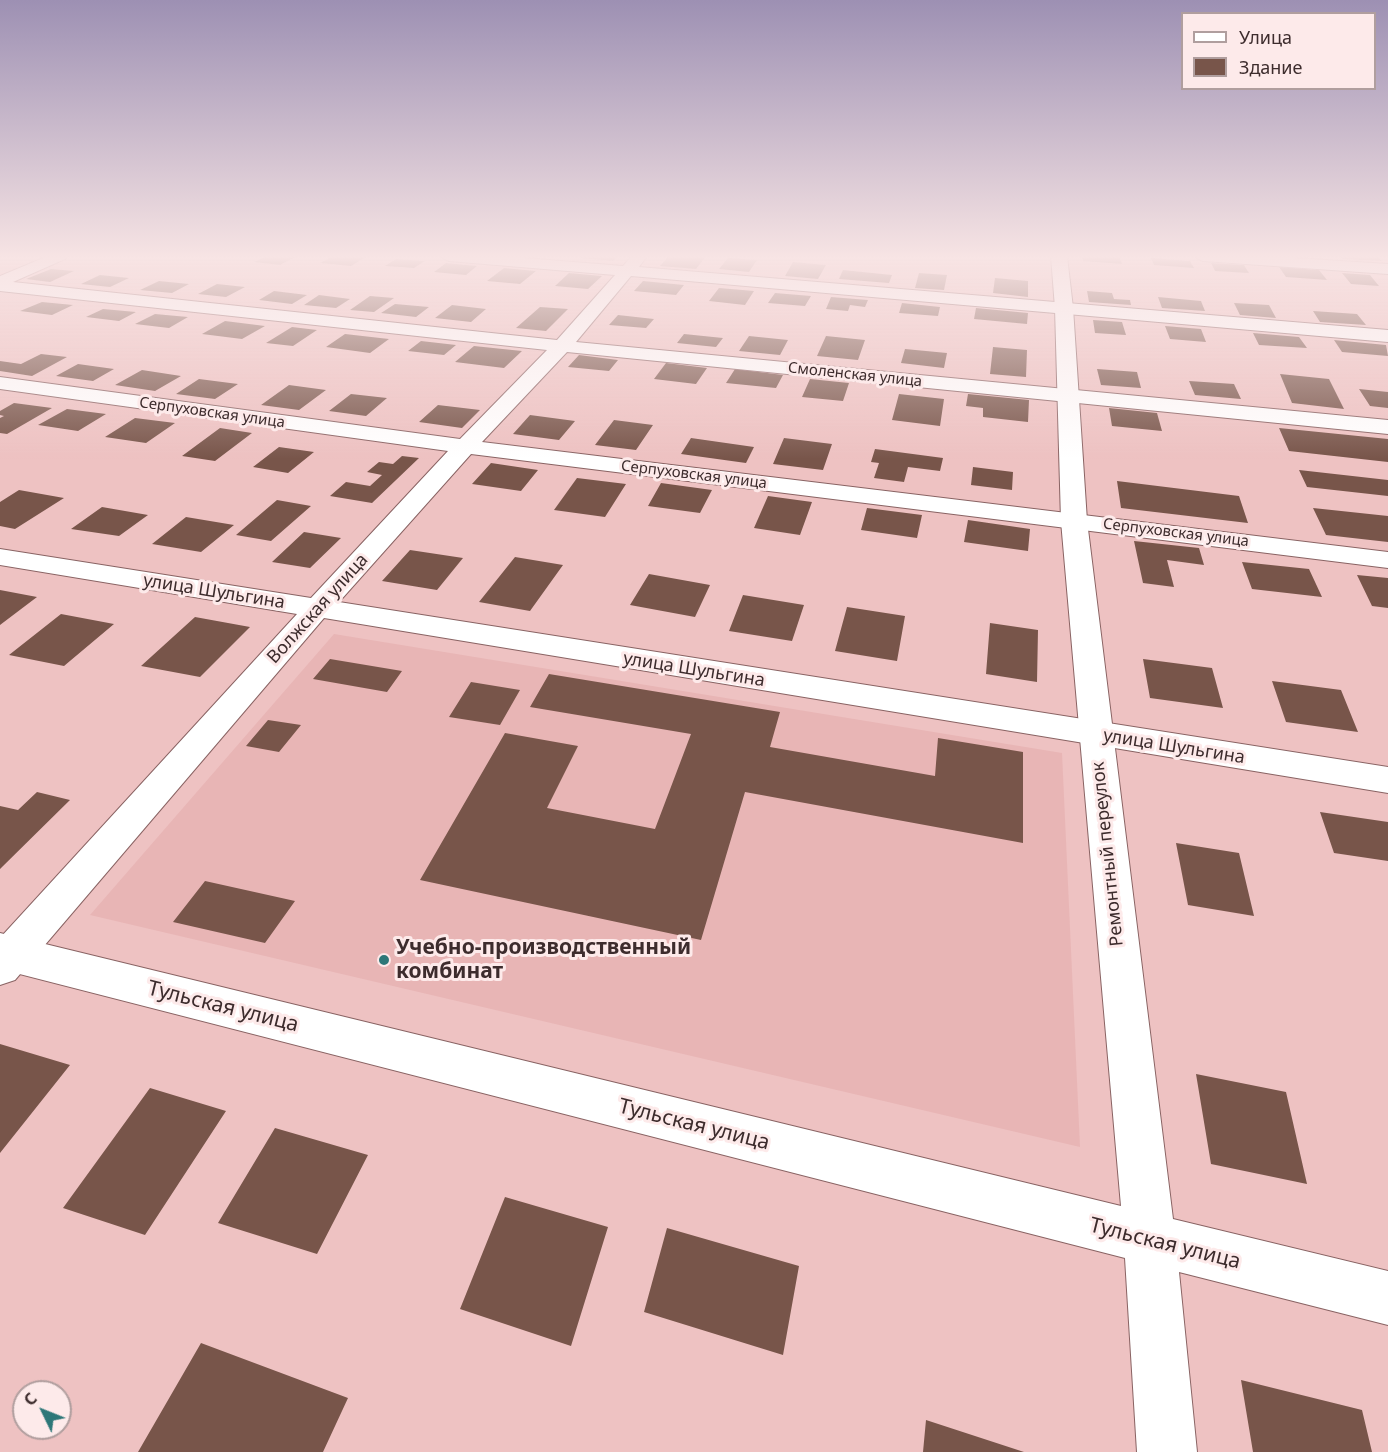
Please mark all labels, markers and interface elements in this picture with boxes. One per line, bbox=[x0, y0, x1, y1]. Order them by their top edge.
legend bbox=[1181, 12, 1376, 90]
text: Улица bbox=[1239, 25, 1292, 49]
text: Здание bbox=[1239, 55, 1302, 79]
street label: Смоленская улица bbox=[787, 359, 923, 391]
street label: Серпуховская улица bbox=[138, 394, 286, 432]
street label: Серпуховская улица bbox=[620, 457, 768, 493]
street label: Серпуховская улица bbox=[1102, 515, 1250, 551]
street label: Волжская улица bbox=[263, 550, 373, 668]
street label: улица Шульгина bbox=[142, 570, 286, 614]
street label: улица Шульгина bbox=[622, 648, 766, 692]
street label: улица Шульгина bbox=[1102, 725, 1246, 769]
street label: Ремонтный переулок bbox=[1088, 761, 1128, 947]
place label: Учебно-производственный комбинат bbox=[396, 935, 691, 985]
marker: Учебно-производственный комбинат bbox=[377, 953, 391, 967]
street label: Тульская улица bbox=[145, 976, 301, 1038]
street label: Тульская улица bbox=[616, 1094, 772, 1156]
street label: Тульская улица bbox=[1087, 1213, 1243, 1275]
north arrow bbox=[12, 1380, 72, 1440]
text: С bbox=[19, 1388, 42, 1410]

